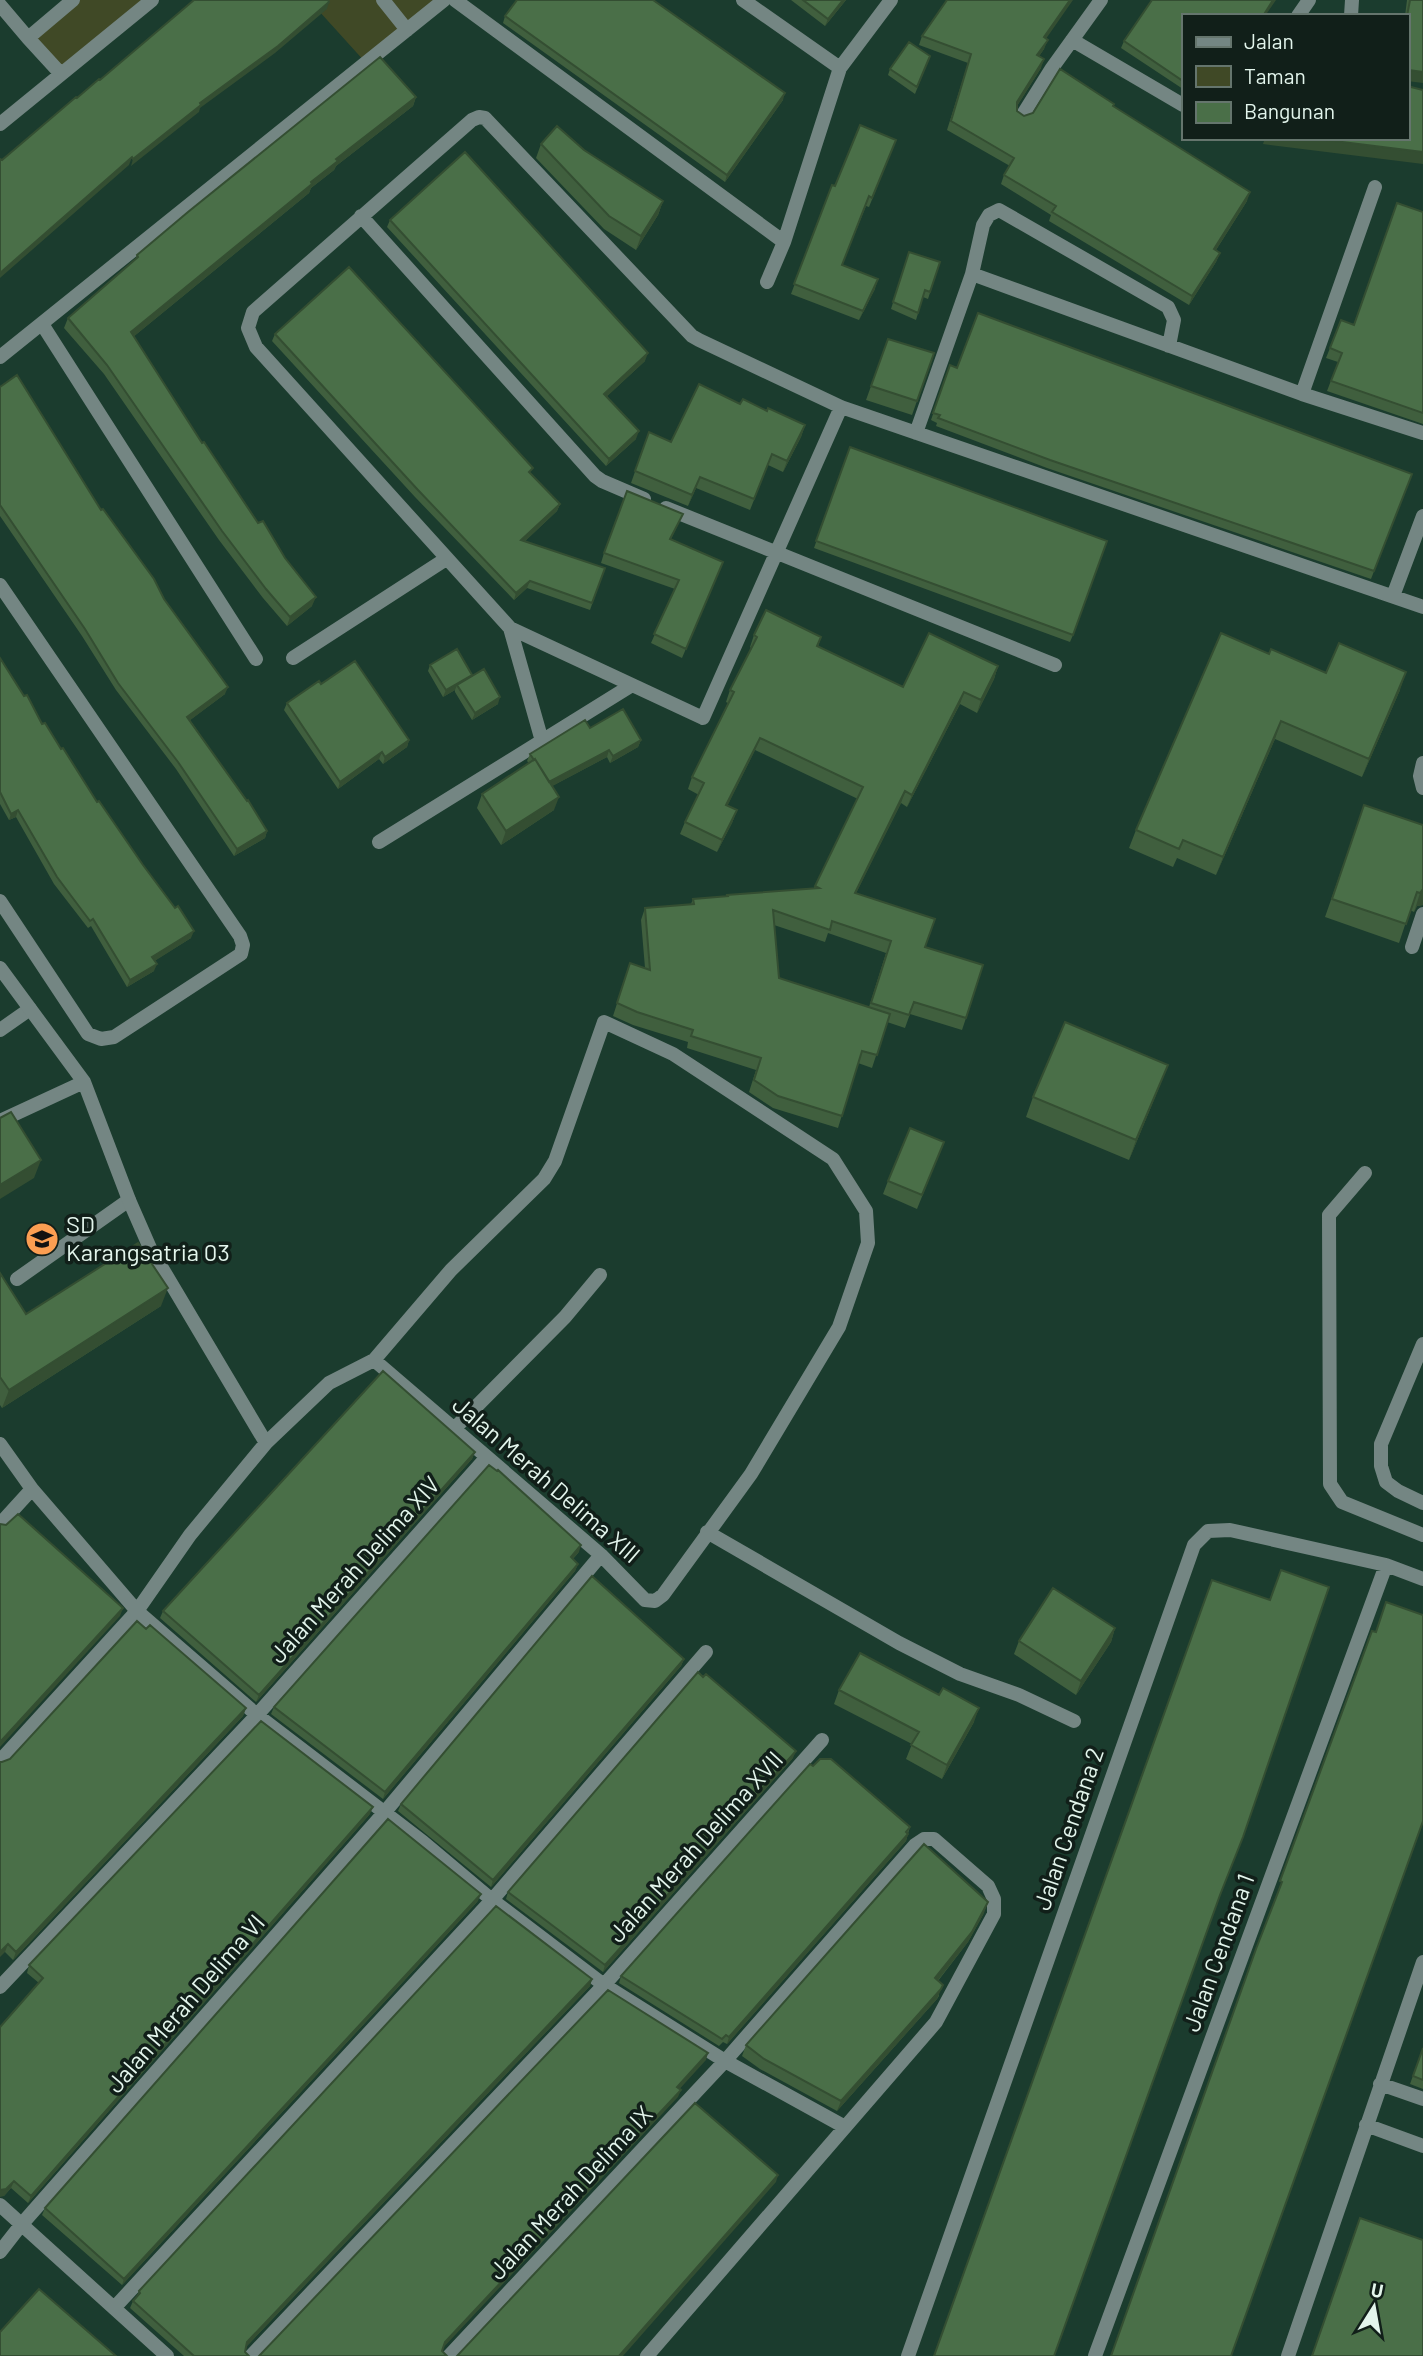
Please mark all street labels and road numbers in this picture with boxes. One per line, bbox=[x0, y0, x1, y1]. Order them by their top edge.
street label: Jalan Merah Delima XIII bbox=[447, 1389, 647, 1568]
street label: Jalan Merah Delima XIV bbox=[263, 1470, 445, 1668]
street label: Jalan Cendana 2 bbox=[1026, 1743, 1109, 1914]
street label: Jalan Merah Delima XVII bbox=[601, 1744, 788, 1948]
street label: Jalan Cendana 1 bbox=[1176, 1870, 1260, 2035]
street label: Jalan Merah Delima VI bbox=[100, 1908, 270, 2098]
street label: Jalan Merah Delima IX bbox=[482, 2099, 658, 2285]

